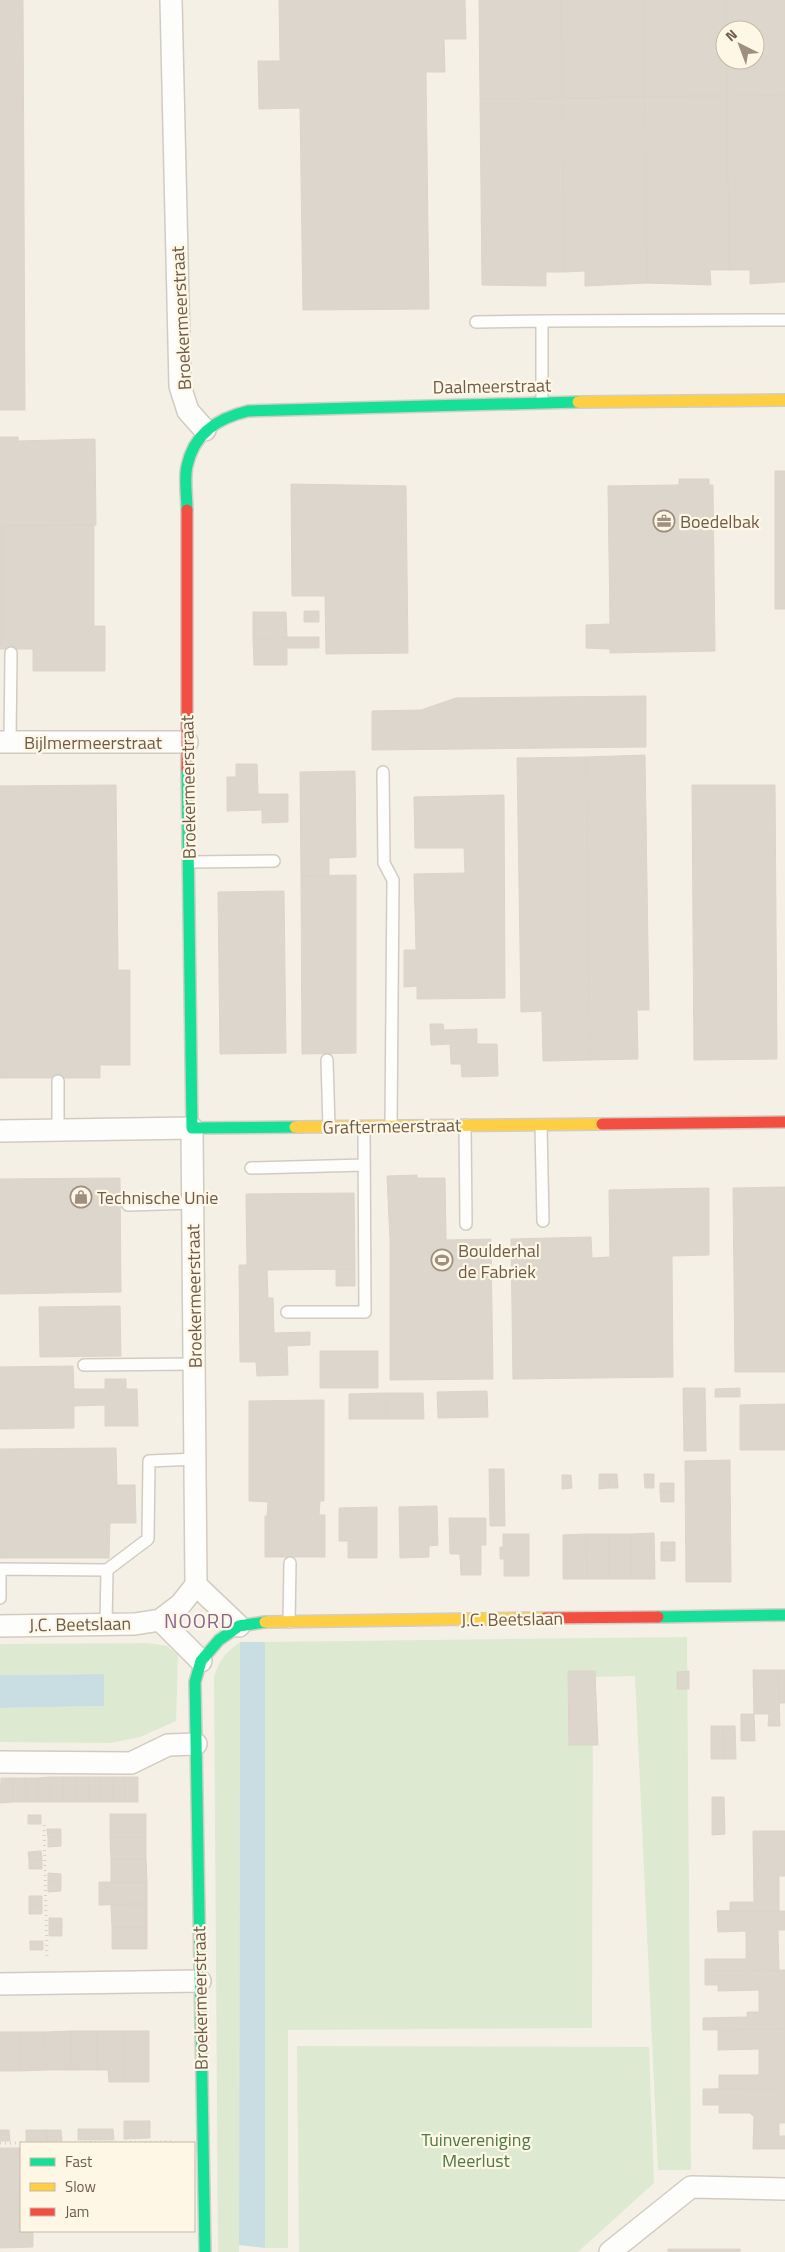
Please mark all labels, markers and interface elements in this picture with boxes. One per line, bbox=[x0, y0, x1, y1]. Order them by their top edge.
north arrow bbox=[715, 20, 765, 70]
text: N bbox=[720, 24, 742, 46]
street label: Broekermeerstraat bbox=[164, 245, 198, 391]
street label: Daalmeerstraat bbox=[433, 371, 552, 401]
place label: Boedelbak bbox=[680, 508, 760, 535]
office icon: Boedelbak bbox=[652, 509, 676, 533]
street label: Broekermeerstraat bbox=[173, 714, 203, 859]
street label: Bijlmermeerstraat bbox=[24, 729, 163, 756]
street label: Graftermeerstraat bbox=[322, 1111, 462, 1141]
place label: Technische Unie bbox=[97, 1184, 218, 1211]
shop icon: Technische Unie bbox=[69, 1185, 93, 1209]
street label: Broekermeerstraat bbox=[179, 1223, 209, 1368]
place label: Boulderhal de Fabriek bbox=[458, 1237, 540, 1285]
sports icon: Boulderhal de Fabriek bbox=[430, 1248, 454, 1272]
district label: NOORD bbox=[164, 1605, 234, 1636]
street label: J.C. Beetslaan bbox=[461, 1605, 563, 1633]
street label: J.C. Beetslaan bbox=[29, 1610, 131, 1638]
street label: Broekermeerstraat bbox=[185, 1925, 215, 2070]
park label: Tuinvereniging Meerlust bbox=[421, 2126, 531, 2174]
legend bbox=[20, 2142, 195, 2232]
text: Fast bbox=[65, 2150, 93, 2173]
text: Slow bbox=[65, 2175, 96, 2198]
text: Jam bbox=[65, 2200, 89, 2223]

